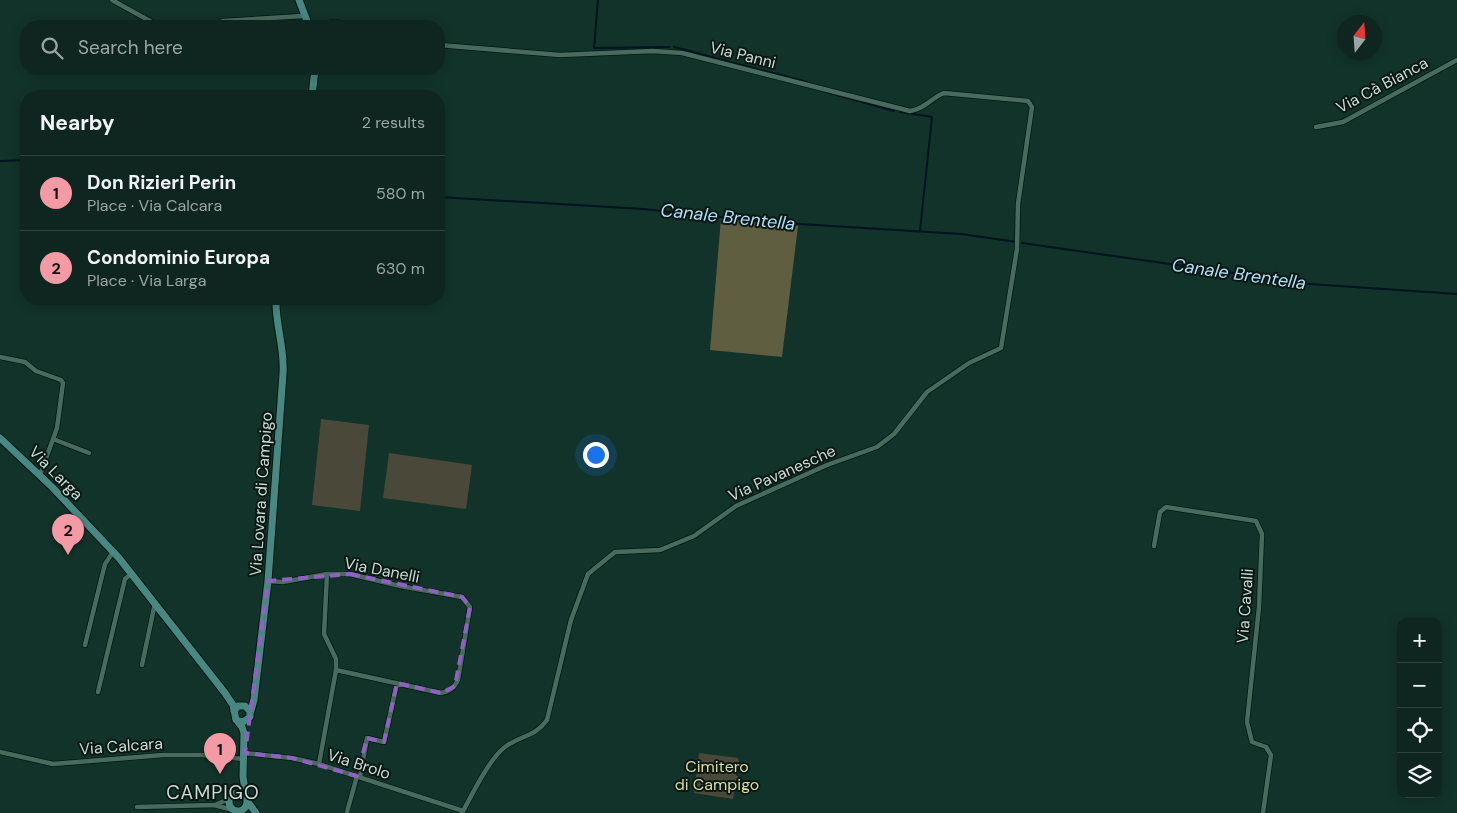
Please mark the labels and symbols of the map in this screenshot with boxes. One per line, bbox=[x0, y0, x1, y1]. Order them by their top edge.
north arrow bbox=[1337, 15, 1382, 60]
street label: Via Panni bbox=[708, 37, 778, 73]
street label: Via Cà Bianca bbox=[1332, 52, 1432, 118]
water label: Canale Brentella bbox=[659, 198, 797, 236]
water label: Canale Brentella bbox=[1170, 253, 1308, 295]
street label: Via Lovara di Campigo bbox=[245, 411, 277, 577]
street label: Via Pavanesche bbox=[725, 440, 839, 506]
street label: Via Larga bbox=[25, 442, 87, 504]
your location bbox=[583, 442, 609, 468]
pin: 2 bbox=[52, 514, 84, 555]
street label: Via Danelli bbox=[342, 552, 422, 588]
street label: Via Cavalli bbox=[1232, 568, 1258, 644]
street label: Via Calcara bbox=[79, 733, 163, 759]
pin: 1 bbox=[204, 733, 236, 774]
street label: Via Brolo bbox=[325, 744, 393, 784]
park label: Cimitero di Campigo bbox=[675, 756, 759, 795]
district label: CAMPIGO bbox=[166, 780, 260, 805]

